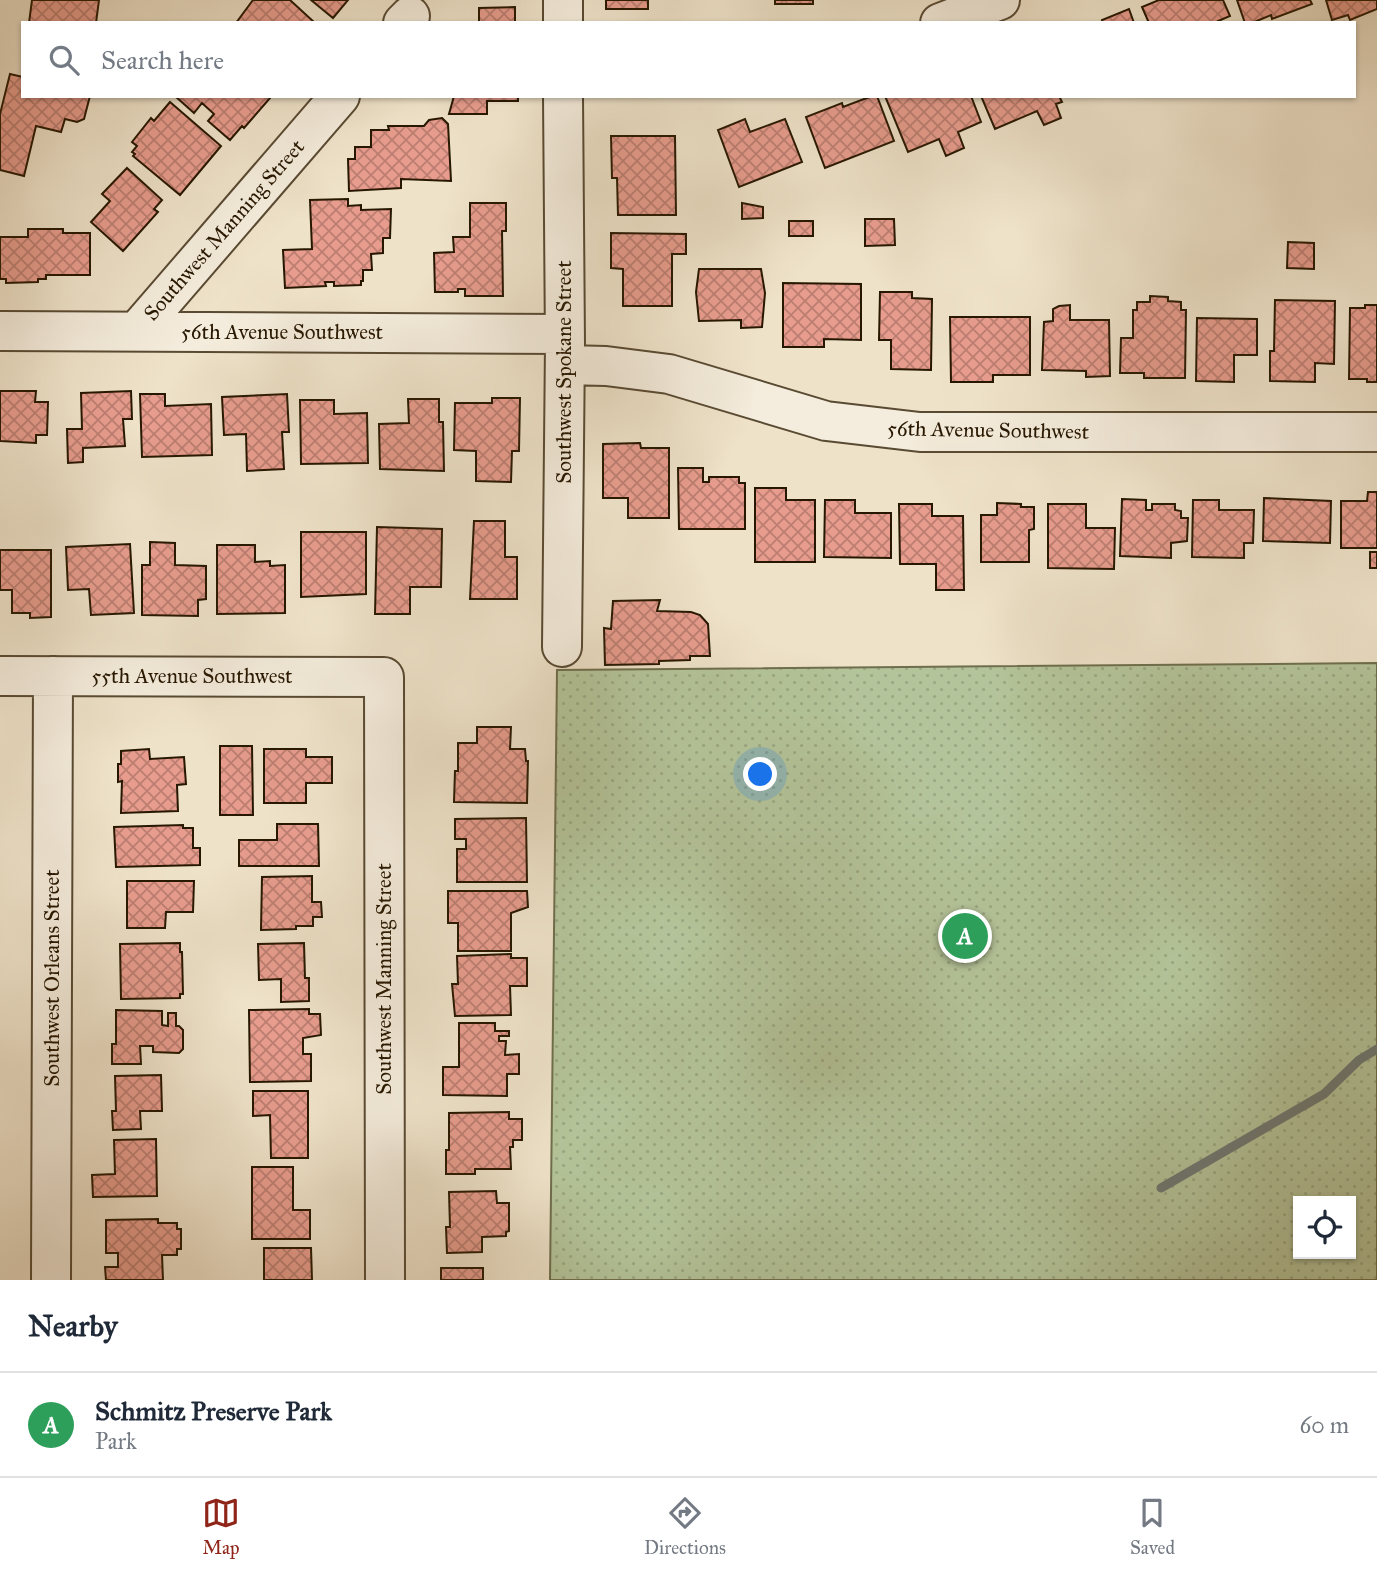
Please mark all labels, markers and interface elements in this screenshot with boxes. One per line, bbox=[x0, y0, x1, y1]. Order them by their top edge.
search box bbox=[21, 21, 1356, 98]
icon: search bbox=[45, 41, 83, 79]
text: Search here bbox=[101, 44, 224, 76]
street label: Southwest Manning Street bbox=[138, 134, 310, 326]
street label: Southwest Spokane Street bbox=[551, 260, 577, 484]
street label: 56th Avenue Southwest bbox=[181, 319, 384, 345]
street label: 56th Avenue Southwest bbox=[887, 415, 1090, 445]
street label: 55th Avenue Southwest bbox=[91, 663, 293, 689]
your location bbox=[743, 757, 777, 791]
street label: Southwest Manning Street bbox=[371, 863, 397, 1095]
street label: Southwest Orleans Street bbox=[39, 869, 65, 1087]
pin: A bbox=[942, 910, 988, 962]
map controls bbox=[1293, 1196, 1356, 1259]
button: locate bbox=[1293, 1196, 1356, 1259]
text: Nearby bbox=[28, 1308, 118, 1344]
text: Schmitz Preserve Park bbox=[95, 1395, 332, 1427]
text: A bbox=[43, 1411, 59, 1439]
text: 60 m bbox=[1300, 1411, 1349, 1439]
text: Park bbox=[95, 1427, 137, 1455]
tab: Map bbox=[202, 1494, 240, 1559]
tab: Directions bbox=[644, 1494, 726, 1559]
tab: Saved bbox=[1130, 1494, 1175, 1559]

